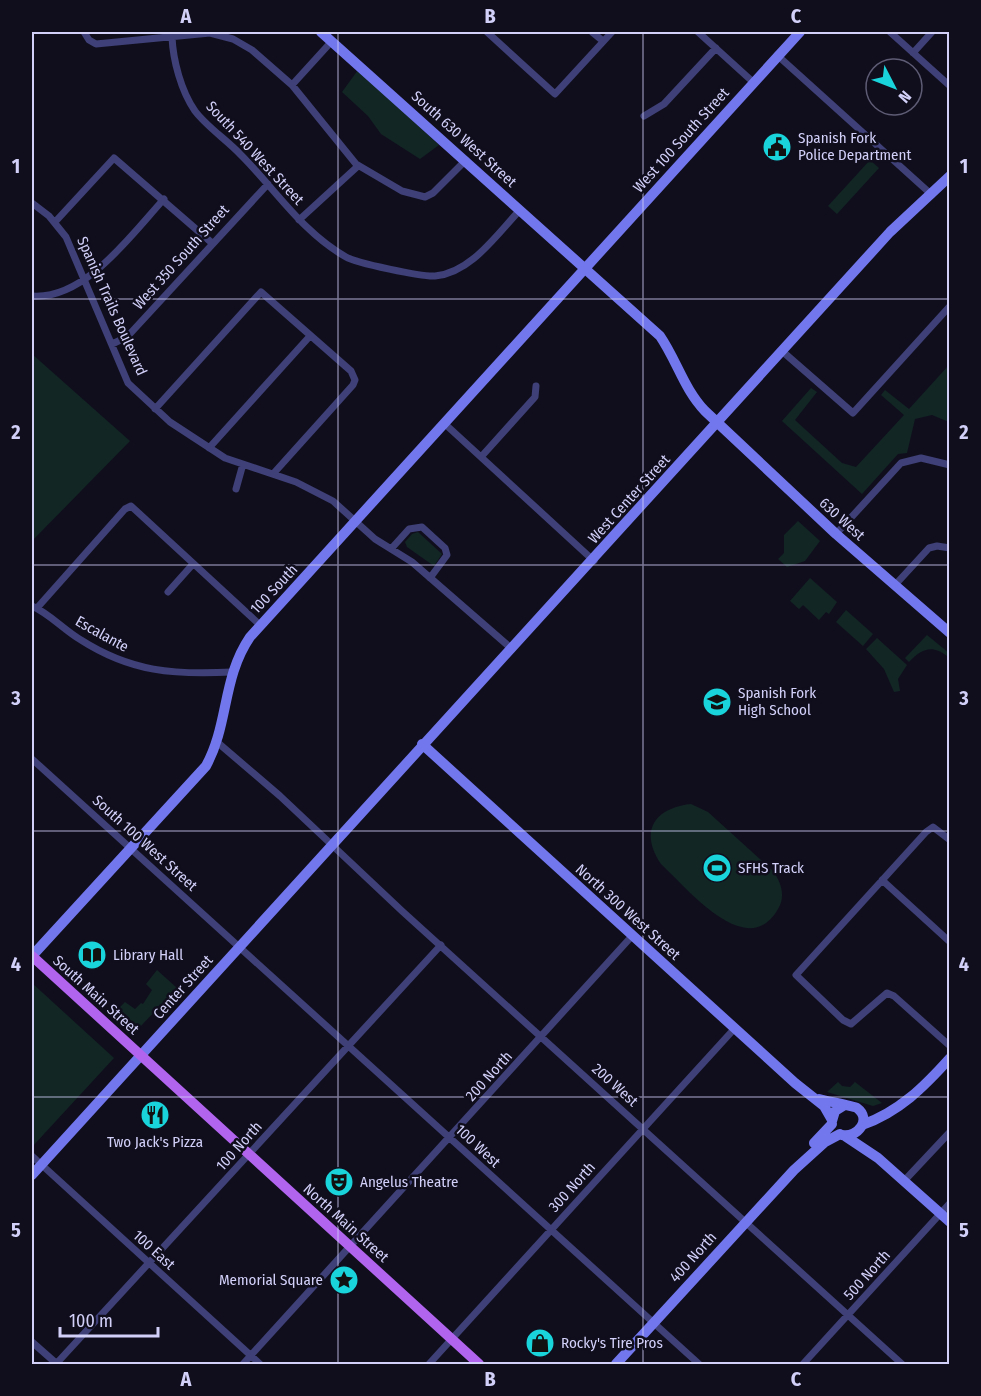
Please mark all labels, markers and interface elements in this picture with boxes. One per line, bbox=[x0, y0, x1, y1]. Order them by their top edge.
text: A bbox=[180, 4, 193, 28]
text: B bbox=[484, 4, 496, 28]
text: C bbox=[791, 4, 802, 28]
north arrow bbox=[864, 57, 924, 117]
street label: West 100 South Street bbox=[629, 84, 733, 196]
street label: South 630 West Street bbox=[408, 87, 520, 191]
text: N bbox=[895, 87, 915, 107]
street label: South 540 West Street bbox=[202, 97, 308, 209]
place label: Spanish Fork Police Department bbox=[798, 129, 911, 164]
public building icon: Spanish Fork Police Department bbox=[761, 131, 793, 163]
text: 1 bbox=[12, 154, 20, 178]
text: 1 bbox=[960, 154, 968, 178]
street label: West 350 South Street bbox=[129, 201, 233, 313]
street label: Spanish Trails Boulevard bbox=[73, 234, 151, 378]
text: 2 bbox=[10, 420, 21, 444]
text: 2 bbox=[958, 420, 969, 444]
street label: West Center Street bbox=[584, 451, 674, 547]
street label: 630 West bbox=[815, 494, 869, 544]
street label: 100 South bbox=[247, 561, 301, 617]
street label: Escalante bbox=[72, 612, 132, 656]
place label: Spanish Fork High School bbox=[738, 684, 816, 719]
text: 3 bbox=[10, 686, 21, 710]
school or university icon: Spanish Fork High School bbox=[701, 686, 733, 718]
text: 3 bbox=[958, 686, 969, 710]
street label: South 100 West Street bbox=[89, 791, 201, 895]
sports icon: SFHS Track bbox=[701, 852, 733, 884]
place label: SFHS Track bbox=[738, 859, 804, 877]
street label: North 300 West Street bbox=[572, 860, 684, 964]
library icon: Library Hall bbox=[76, 939, 108, 971]
place label: Library Hall bbox=[113, 946, 183, 964]
street label: Center Street bbox=[149, 951, 217, 1023]
text: 4 bbox=[11, 952, 21, 976]
street label: South Main Street bbox=[49, 952, 143, 1038]
text: 4 bbox=[959, 952, 969, 976]
street label: 200 North bbox=[462, 1047, 516, 1105]
street label: 200 West bbox=[588, 1060, 642, 1110]
restaurant icon: Two Jack's Pizza bbox=[139, 1099, 171, 1131]
street label: 100 North bbox=[212, 1118, 266, 1174]
street label: 100 West bbox=[452, 1121, 504, 1171]
place label: Two Jack's Pizza bbox=[107, 1133, 203, 1151]
street label: 300 North bbox=[545, 1158, 599, 1216]
theatre icon: Angelus Theatre bbox=[323, 1166, 355, 1198]
place label: Angelus Theatre bbox=[360, 1173, 458, 1191]
street label: North Main Street bbox=[300, 1180, 392, 1266]
text: 5 bbox=[11, 1218, 21, 1242]
text: 5 bbox=[959, 1218, 969, 1242]
street label: 100 East bbox=[129, 1226, 179, 1274]
street label: 400 North bbox=[666, 1228, 720, 1286]
street label: 500 North bbox=[840, 1246, 894, 1304]
place icon: Memorial Square bbox=[328, 1264, 360, 1296]
place label: Memorial Square bbox=[219, 1271, 323, 1289]
scale bar bbox=[60, 1300, 158, 1338]
text: 100 m bbox=[69, 1310, 113, 1332]
shop icon: Rocky's Tire Pros bbox=[524, 1327, 556, 1359]
place label: Rocky's Tire Pros bbox=[561, 1334, 663, 1352]
text: A bbox=[180, 1367, 193, 1391]
text: B bbox=[484, 1367, 496, 1391]
text: C bbox=[791, 1367, 802, 1391]

